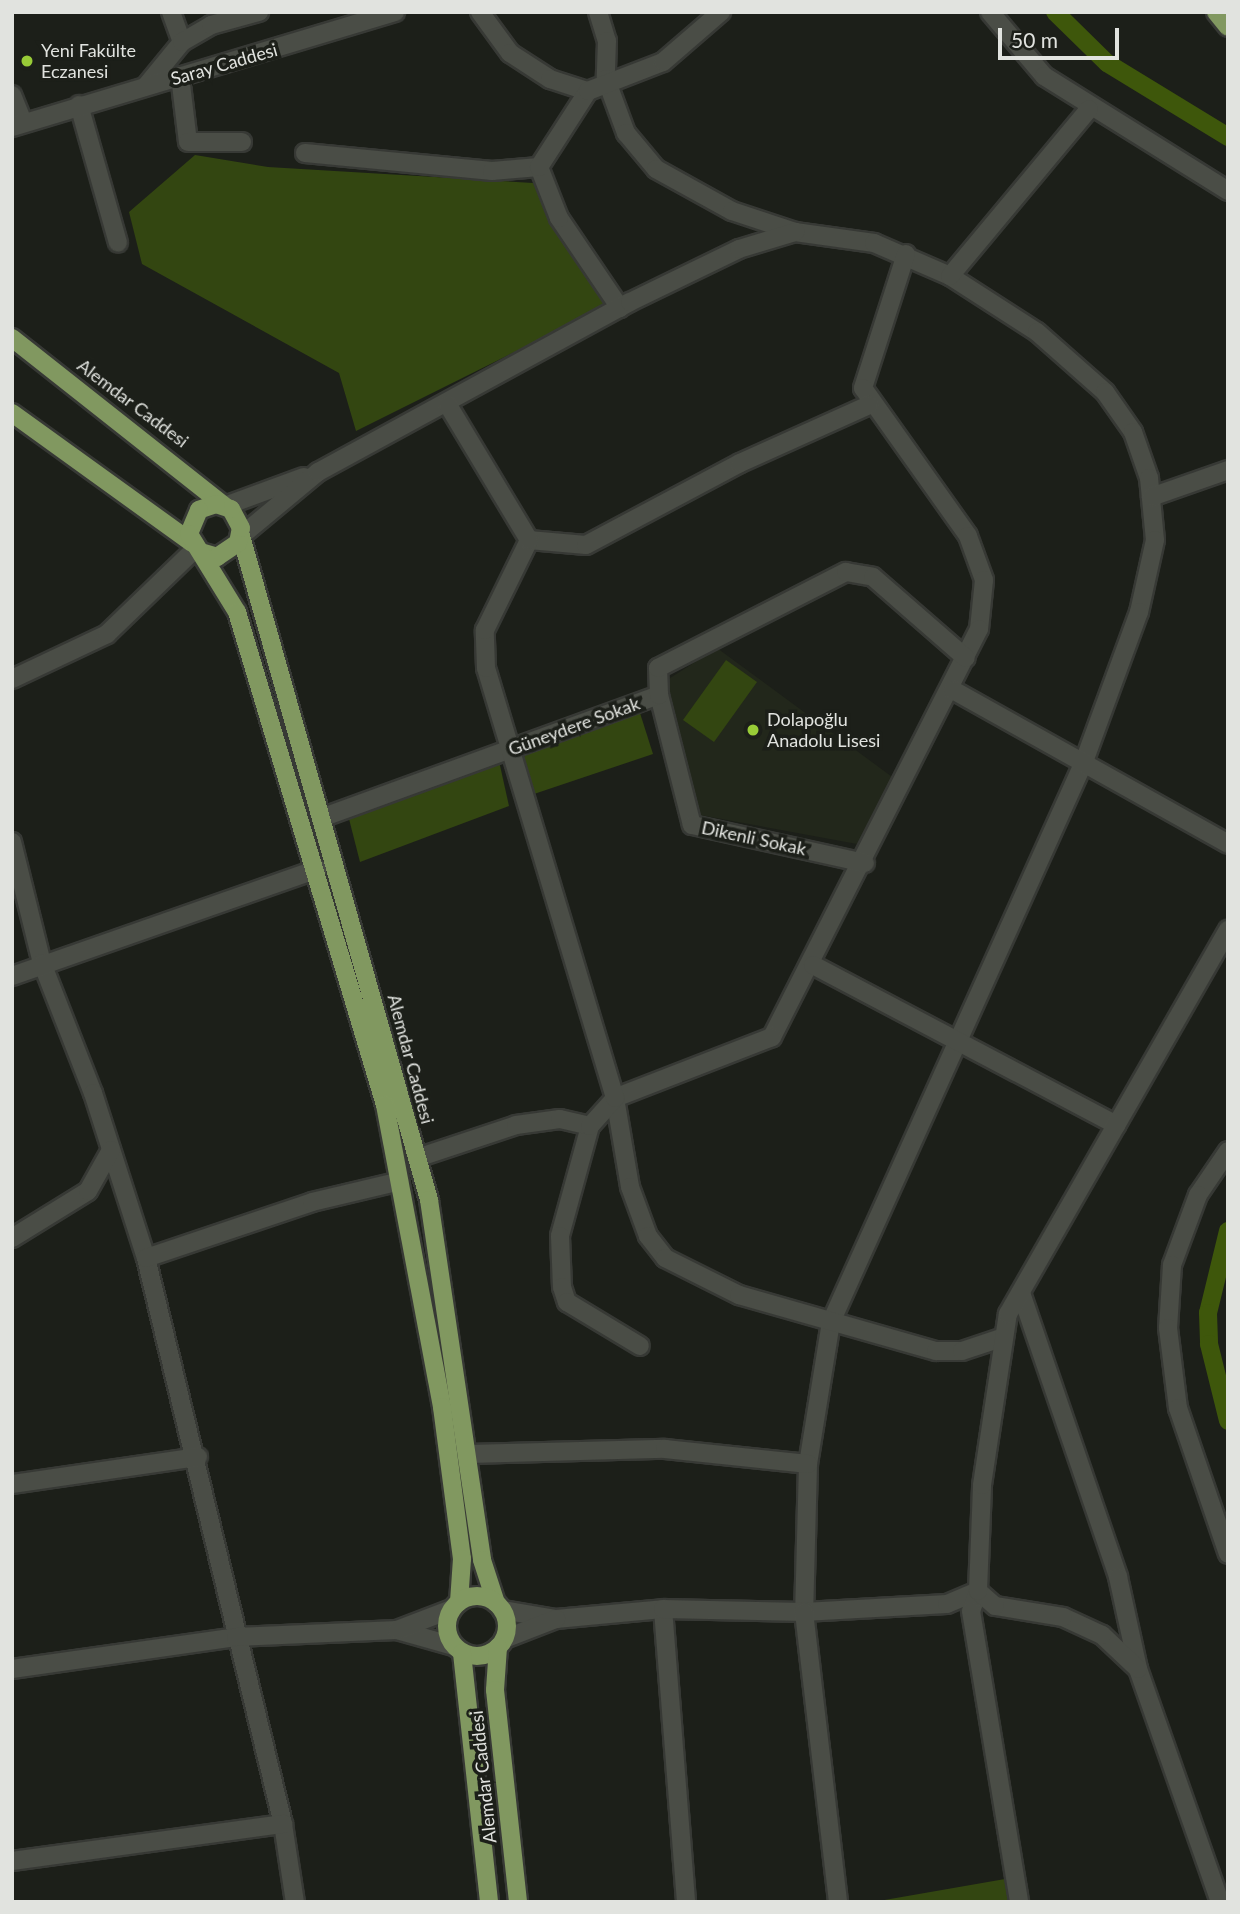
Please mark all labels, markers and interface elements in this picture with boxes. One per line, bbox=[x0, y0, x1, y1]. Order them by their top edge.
scale bar bbox=[1002, 14, 1123, 58]
text: 50 m bbox=[1011, 27, 1058, 52]
street label: Saray Caddesi bbox=[168, 38, 280, 90]
place label: Yeni Fakülte Eczanesi bbox=[41, 40, 136, 82]
marker: Yeni Fakülte Eczanesi bbox=[19, 53, 35, 69]
street label: Alemdar Caddesi bbox=[73, 354, 193, 452]
street label: Güneydere Sokak bbox=[505, 692, 643, 760]
place label: Dolapoğlu Anadolu Lisesi bbox=[767, 709, 880, 752]
marker: Dolapoğlu Anadolu Lisesi bbox=[745, 722, 761, 738]
street label: Dikenli Sokak bbox=[700, 816, 808, 860]
street label: Alemdar Caddesi bbox=[383, 992, 439, 1126]
street label: Alemdar Caddesi bbox=[465, 1709, 501, 1845]

